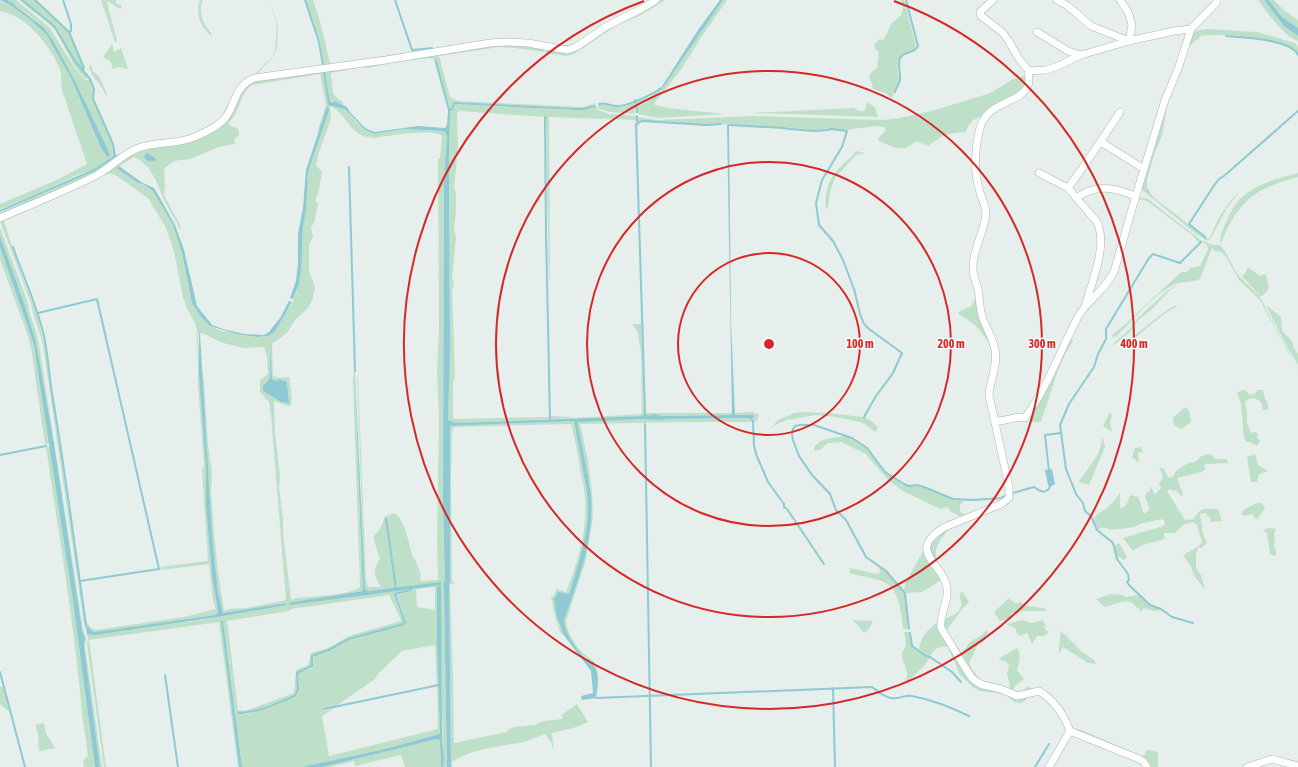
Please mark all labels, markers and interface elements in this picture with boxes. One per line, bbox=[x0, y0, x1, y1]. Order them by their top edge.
centre of rings bbox=[762, 337, 776, 351]
text: 100 m bbox=[846, 337, 874, 351]
text: 200 m bbox=[937, 337, 965, 351]
text: 300 m bbox=[1028, 337, 1056, 351]
text: 400 m bbox=[1119, 337, 1148, 351]

